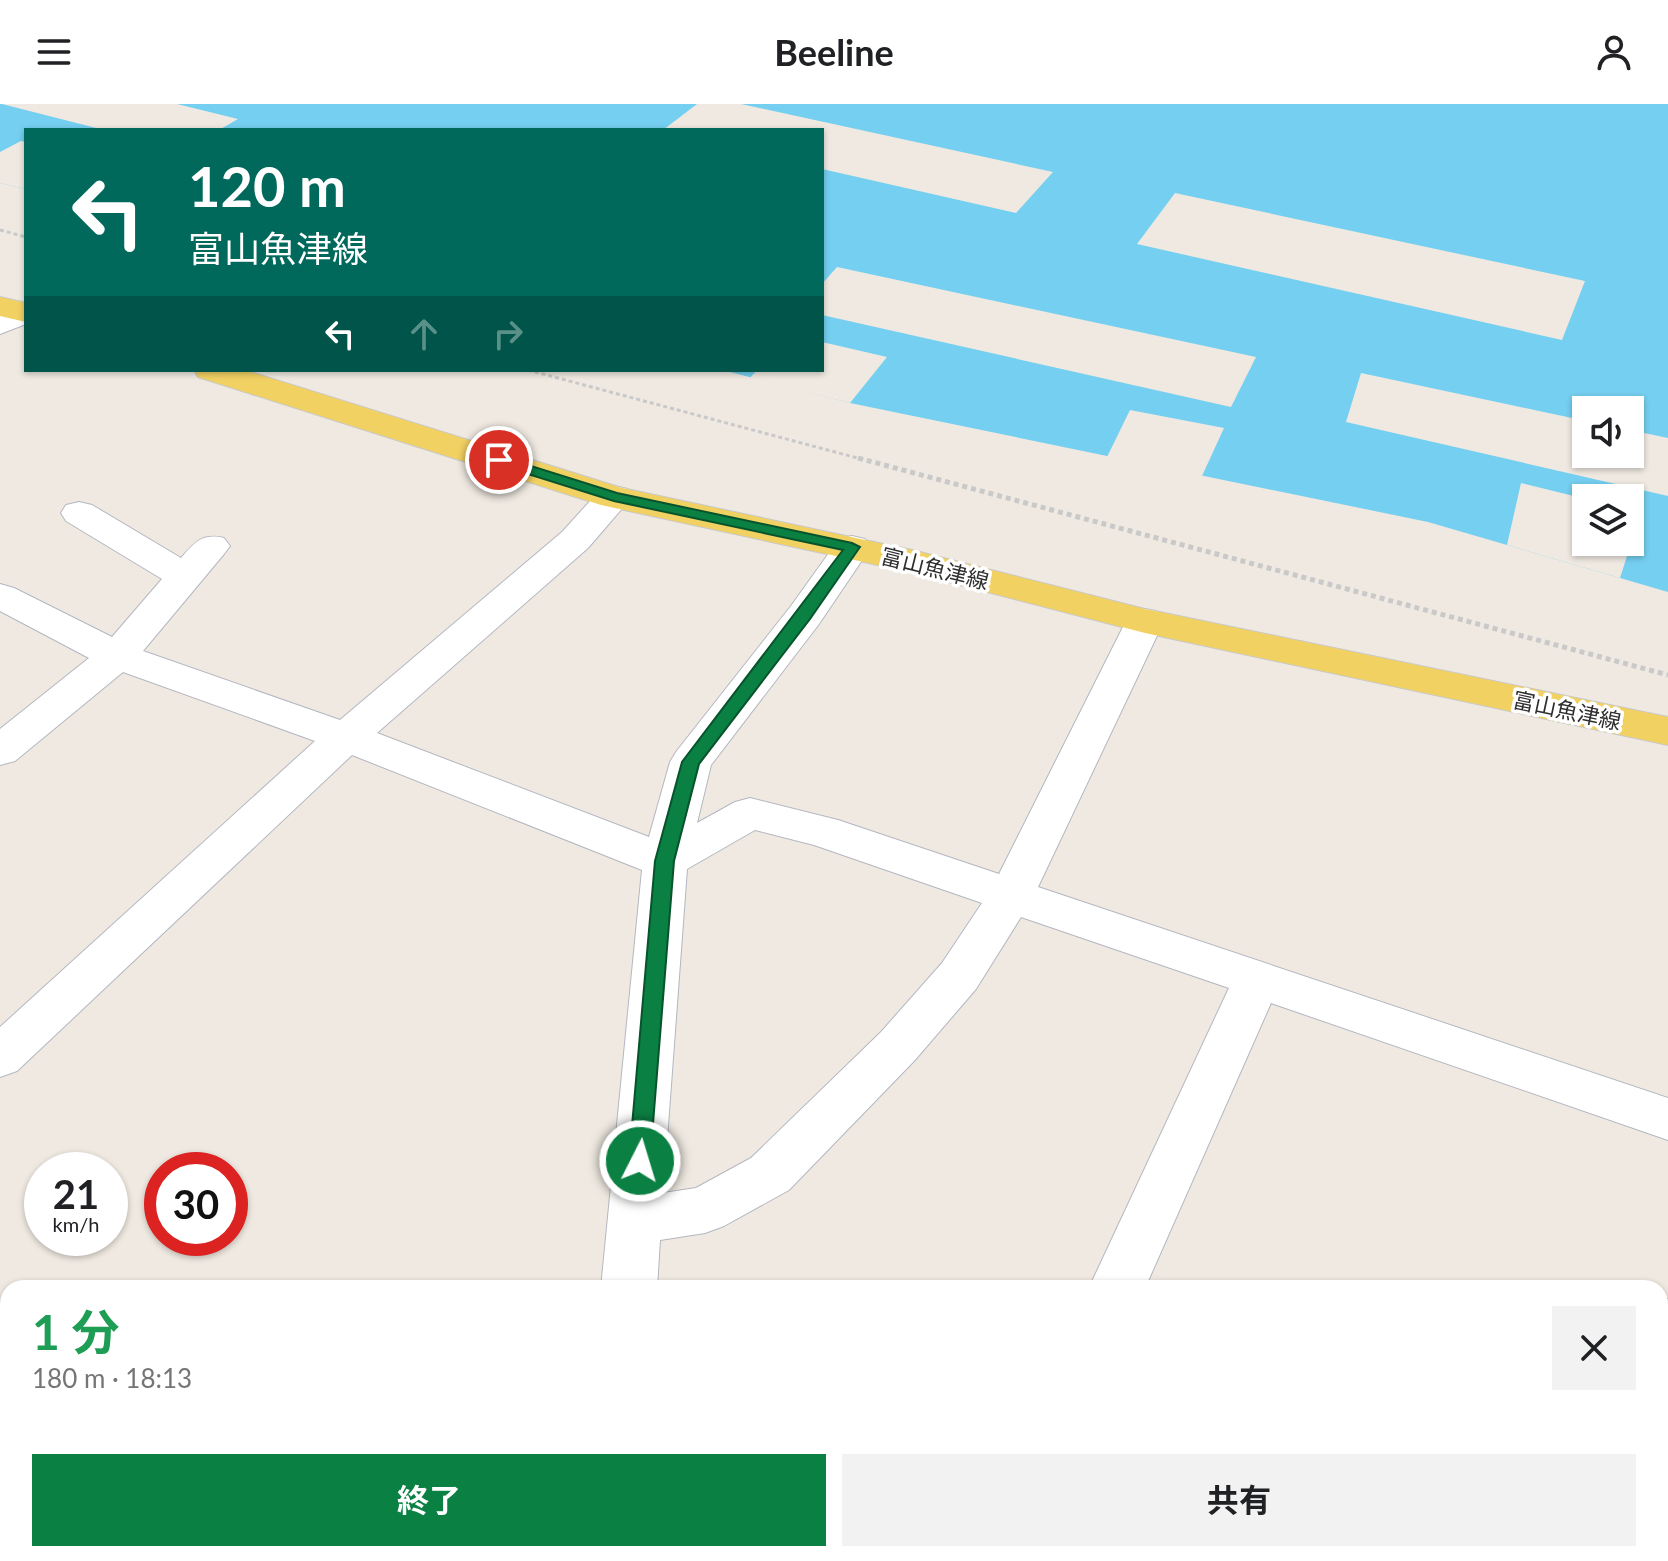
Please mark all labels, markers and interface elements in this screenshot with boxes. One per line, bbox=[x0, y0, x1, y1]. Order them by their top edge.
icon: menu bbox=[32, 30, 76, 74]
text: Beeline bbox=[774, 30, 894, 74]
icon: person bbox=[1592, 30, 1636, 74]
text: 120 m bbox=[188, 152, 346, 219]
icon: left bbox=[56, 160, 160, 264]
text: 富山魚津線 bbox=[188, 226, 368, 270]
icon: left bbox=[318, 312, 362, 356]
icon: ahead bbox=[402, 312, 446, 356]
icon: right bbox=[486, 312, 530, 356]
map controls bbox=[1572, 396, 1644, 556]
button: sound bbox=[1572, 396, 1644, 468]
pin bbox=[465, 426, 533, 494]
icon: arrive bbox=[477, 438, 521, 482]
button: layers bbox=[1572, 484, 1644, 556]
street label: 富山魚津線 bbox=[878, 542, 992, 594]
street label: 富山魚津線 bbox=[1510, 685, 1624, 735]
position arrow bbox=[598, 1119, 682, 1203]
speed limit sign: 30 bbox=[144, 1152, 248, 1256]
text: 21 bbox=[53, 1170, 99, 1218]
text: km/h bbox=[53, 1212, 99, 1236]
text: 1 分 bbox=[32, 1303, 120, 1360]
button: close bbox=[1552, 1306, 1636, 1390]
text: 180 m · 18:13 bbox=[32, 1362, 192, 1394]
button: 終了 bbox=[32, 1454, 826, 1546]
button: 共有 bbox=[842, 1454, 1636, 1546]

